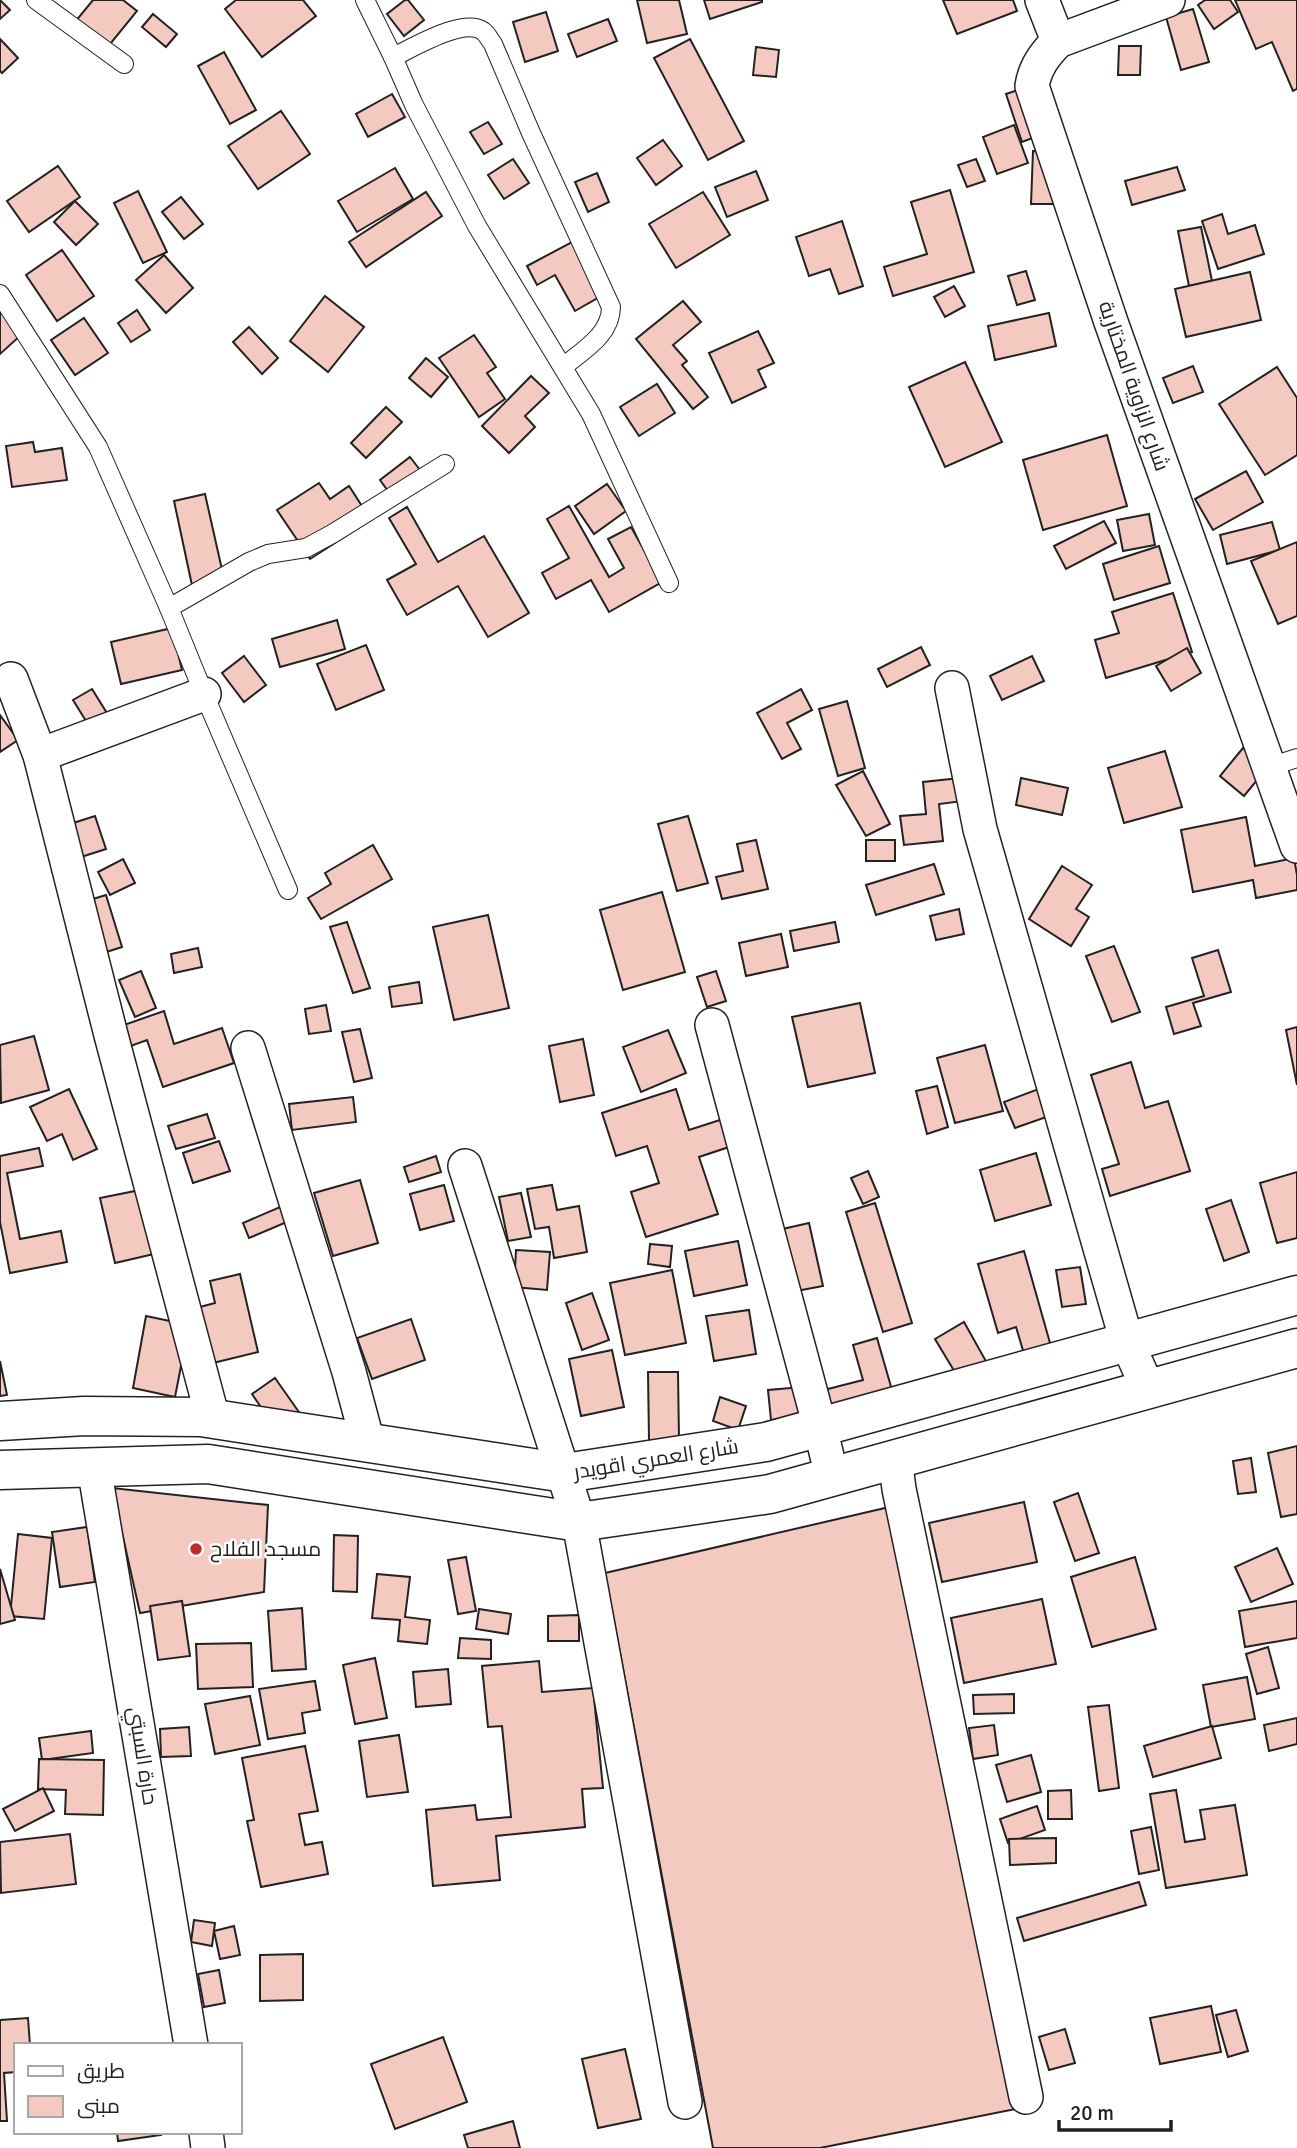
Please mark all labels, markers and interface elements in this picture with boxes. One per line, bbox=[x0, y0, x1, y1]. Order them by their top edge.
street label: شارع الزاوية المختارية bbox=[1092, 298, 1175, 475]
street label: شارع العمري اقويدر bbox=[571, 1433, 741, 1488]
place label: مسجد الفلاح bbox=[210, 1536, 321, 1563]
marker: مسجد الفلاح bbox=[188, 1541, 204, 1557]
street label: حارة السبتي bbox=[119, 1705, 164, 1808]
legend bbox=[14, 2043, 242, 2134]
text: طريق bbox=[77, 2058, 125, 2084]
scale bar bbox=[1059, 2088, 1171, 2132]
text: مبنى bbox=[77, 2093, 120, 2119]
text: 20 m bbox=[1070, 2100, 1114, 2126]

